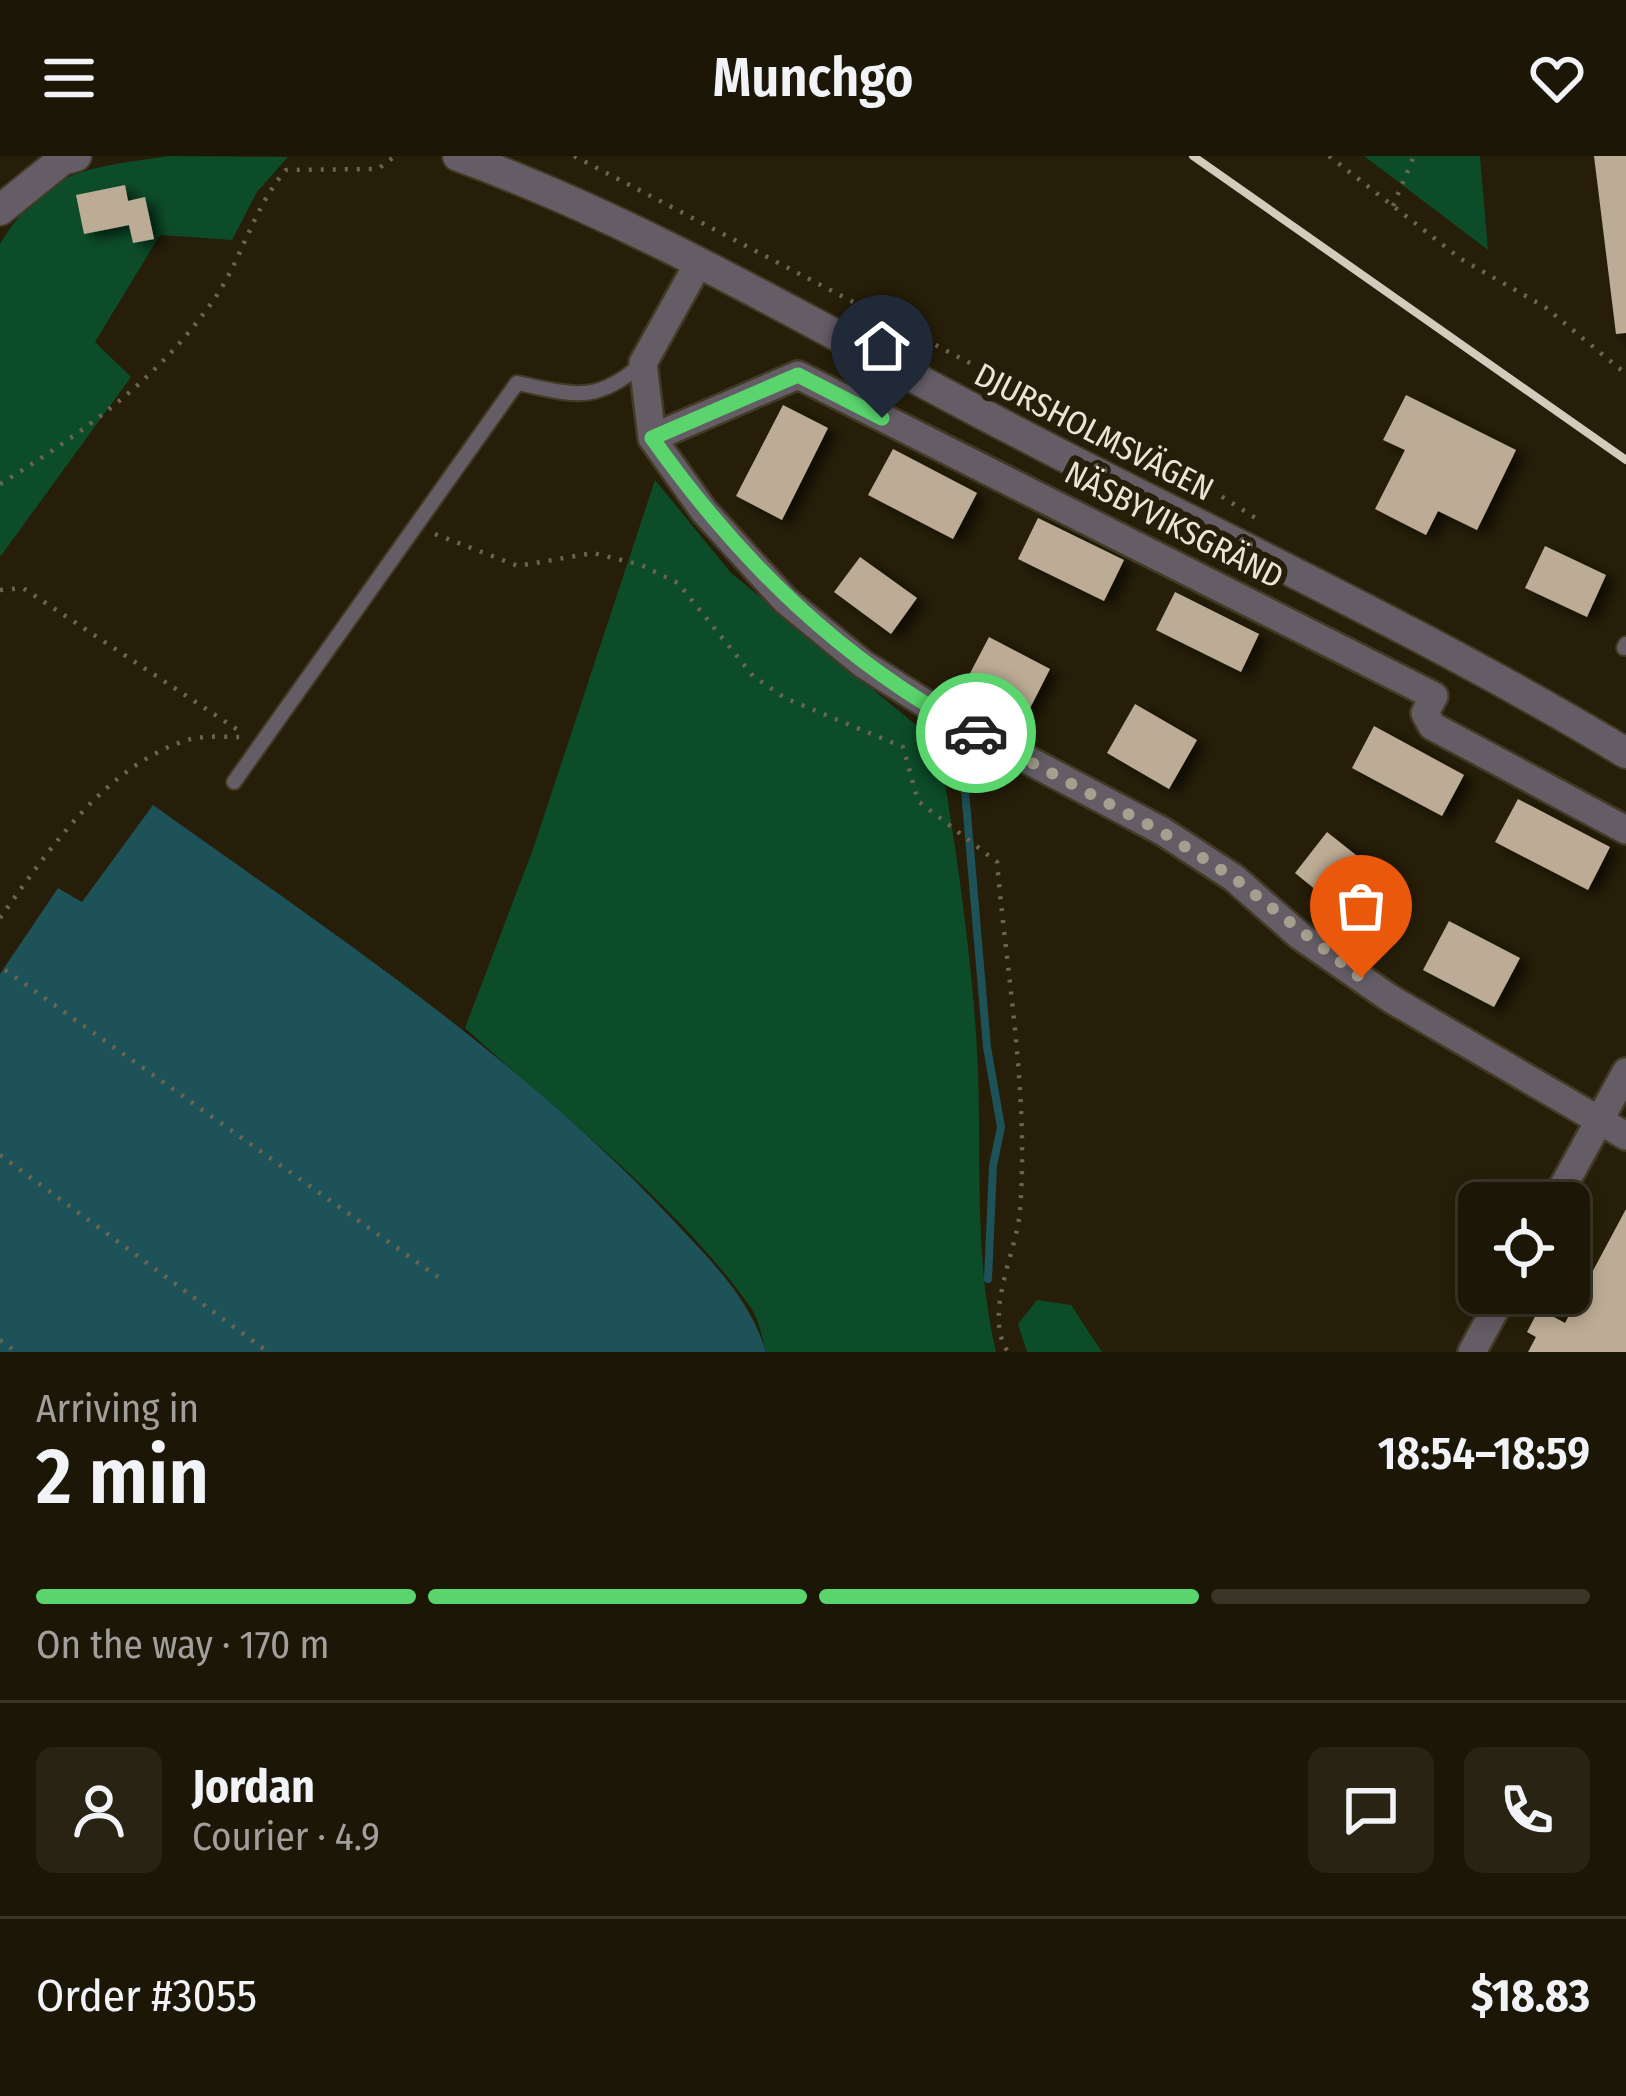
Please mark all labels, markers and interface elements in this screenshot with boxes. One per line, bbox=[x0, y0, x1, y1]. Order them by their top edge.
icon: menu bbox=[36, 45, 102, 111]
icon: heart bbox=[1524, 45, 1590, 111]
text: Munchgo bbox=[712, 46, 914, 110]
pin bbox=[831, 295, 933, 418]
icon: home bbox=[849, 313, 915, 379]
street label: DJURSHOLMSVÄGEN bbox=[968, 355, 1220, 509]
street label: NÄSBYVIKSGRÄND bbox=[1058, 453, 1290, 597]
courier bbox=[916, 673, 1036, 793]
icon: car bbox=[943, 700, 1009, 766]
pin bbox=[1310, 855, 1412, 978]
icon: bag bbox=[1328, 873, 1394, 939]
map controls bbox=[1458, 1182, 1590, 1314]
button: locate bbox=[1458, 1182, 1590, 1314]
text: Arriving in bbox=[36, 1386, 199, 1432]
text: 18:54–18:59 bbox=[1378, 1427, 1590, 1481]
text: 2 min bbox=[36, 1430, 209, 1524]
text: On the way · 170 m bbox=[36, 1622, 330, 1668]
button: person bbox=[36, 1747, 162, 1873]
button: chat bbox=[1308, 1747, 1434, 1873]
button: phone bbox=[1464, 1747, 1590, 1873]
text: Jordan bbox=[192, 1760, 315, 1814]
text: Courier · 4.9 bbox=[192, 1814, 380, 1860]
text: Order #3055 bbox=[36, 1969, 257, 2023]
text: $18.83 bbox=[1471, 1969, 1590, 2023]

